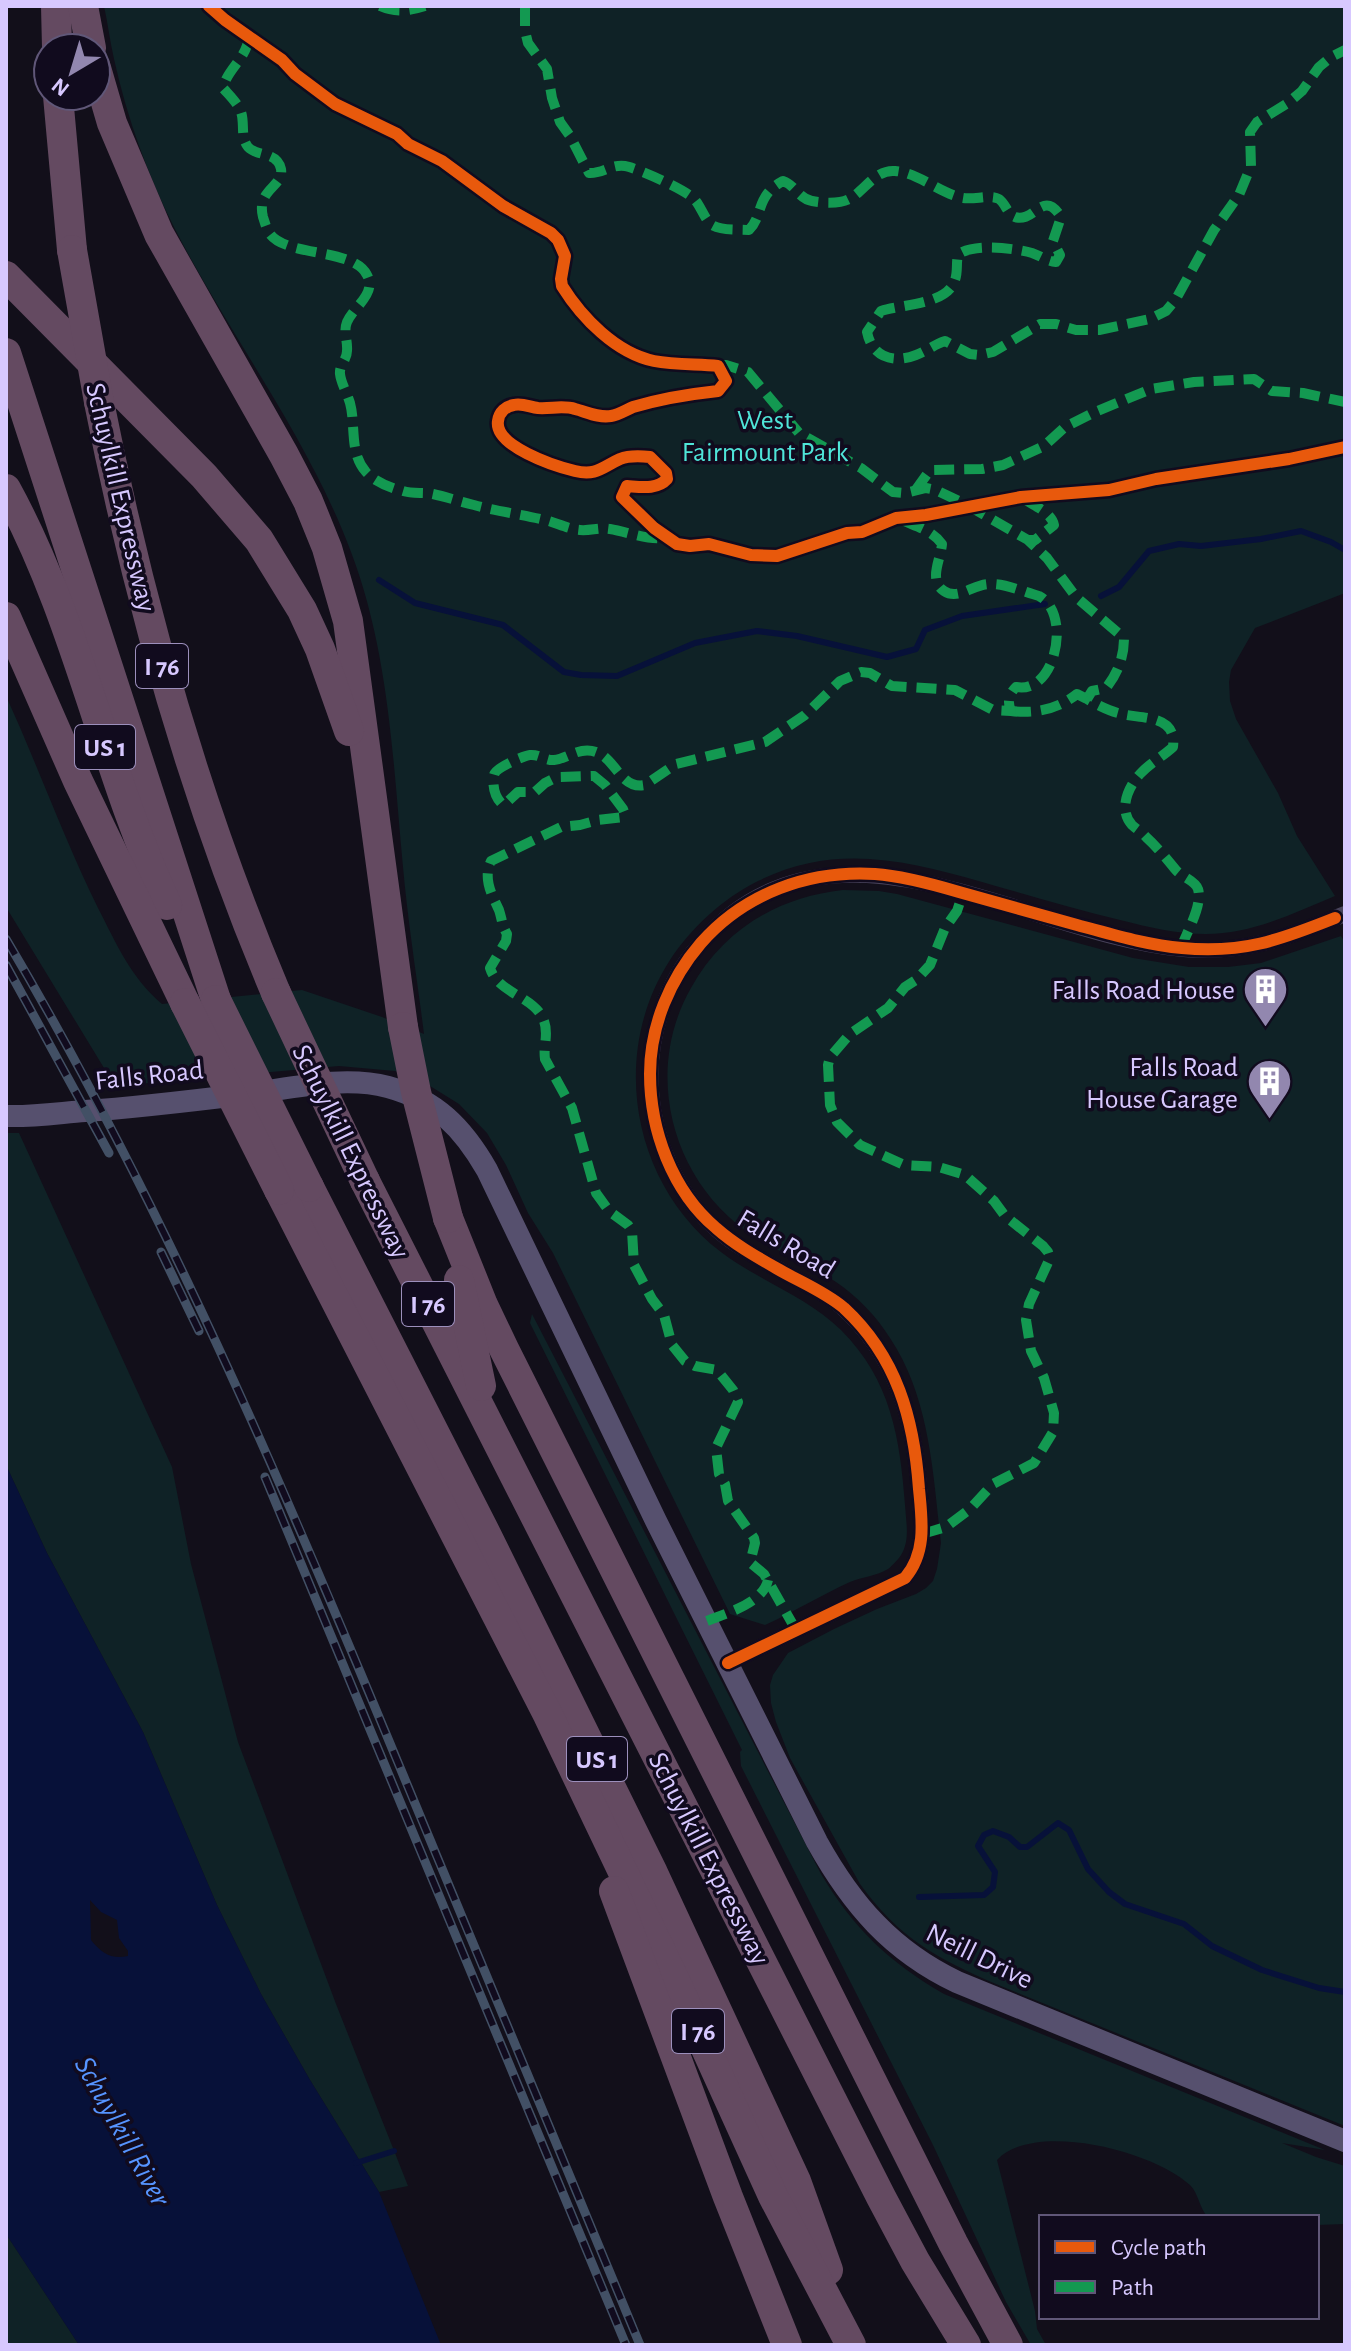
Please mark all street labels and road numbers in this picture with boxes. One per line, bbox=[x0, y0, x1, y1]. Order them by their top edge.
street label: Schuylkill Expressway bbox=[80, 380, 160, 615]
road number: I 76 bbox=[136, 644, 188, 688]
road number: US 1 bbox=[75, 725, 135, 769]
street label: Schuylkill Expressway bbox=[286, 1041, 414, 1263]
street label: Falls Road bbox=[94, 1056, 205, 1096]
street label: Falls Road bbox=[732, 1205, 840, 1285]
road number: I 76 bbox=[402, 1282, 454, 1326]
road number: US 1 bbox=[567, 1737, 627, 1781]
street label: Schuylkill Expressway bbox=[643, 1748, 774, 1970]
street label: Neill Drive bbox=[921, 1919, 1037, 1995]
road number: I 76 bbox=[672, 2009, 724, 2053]

